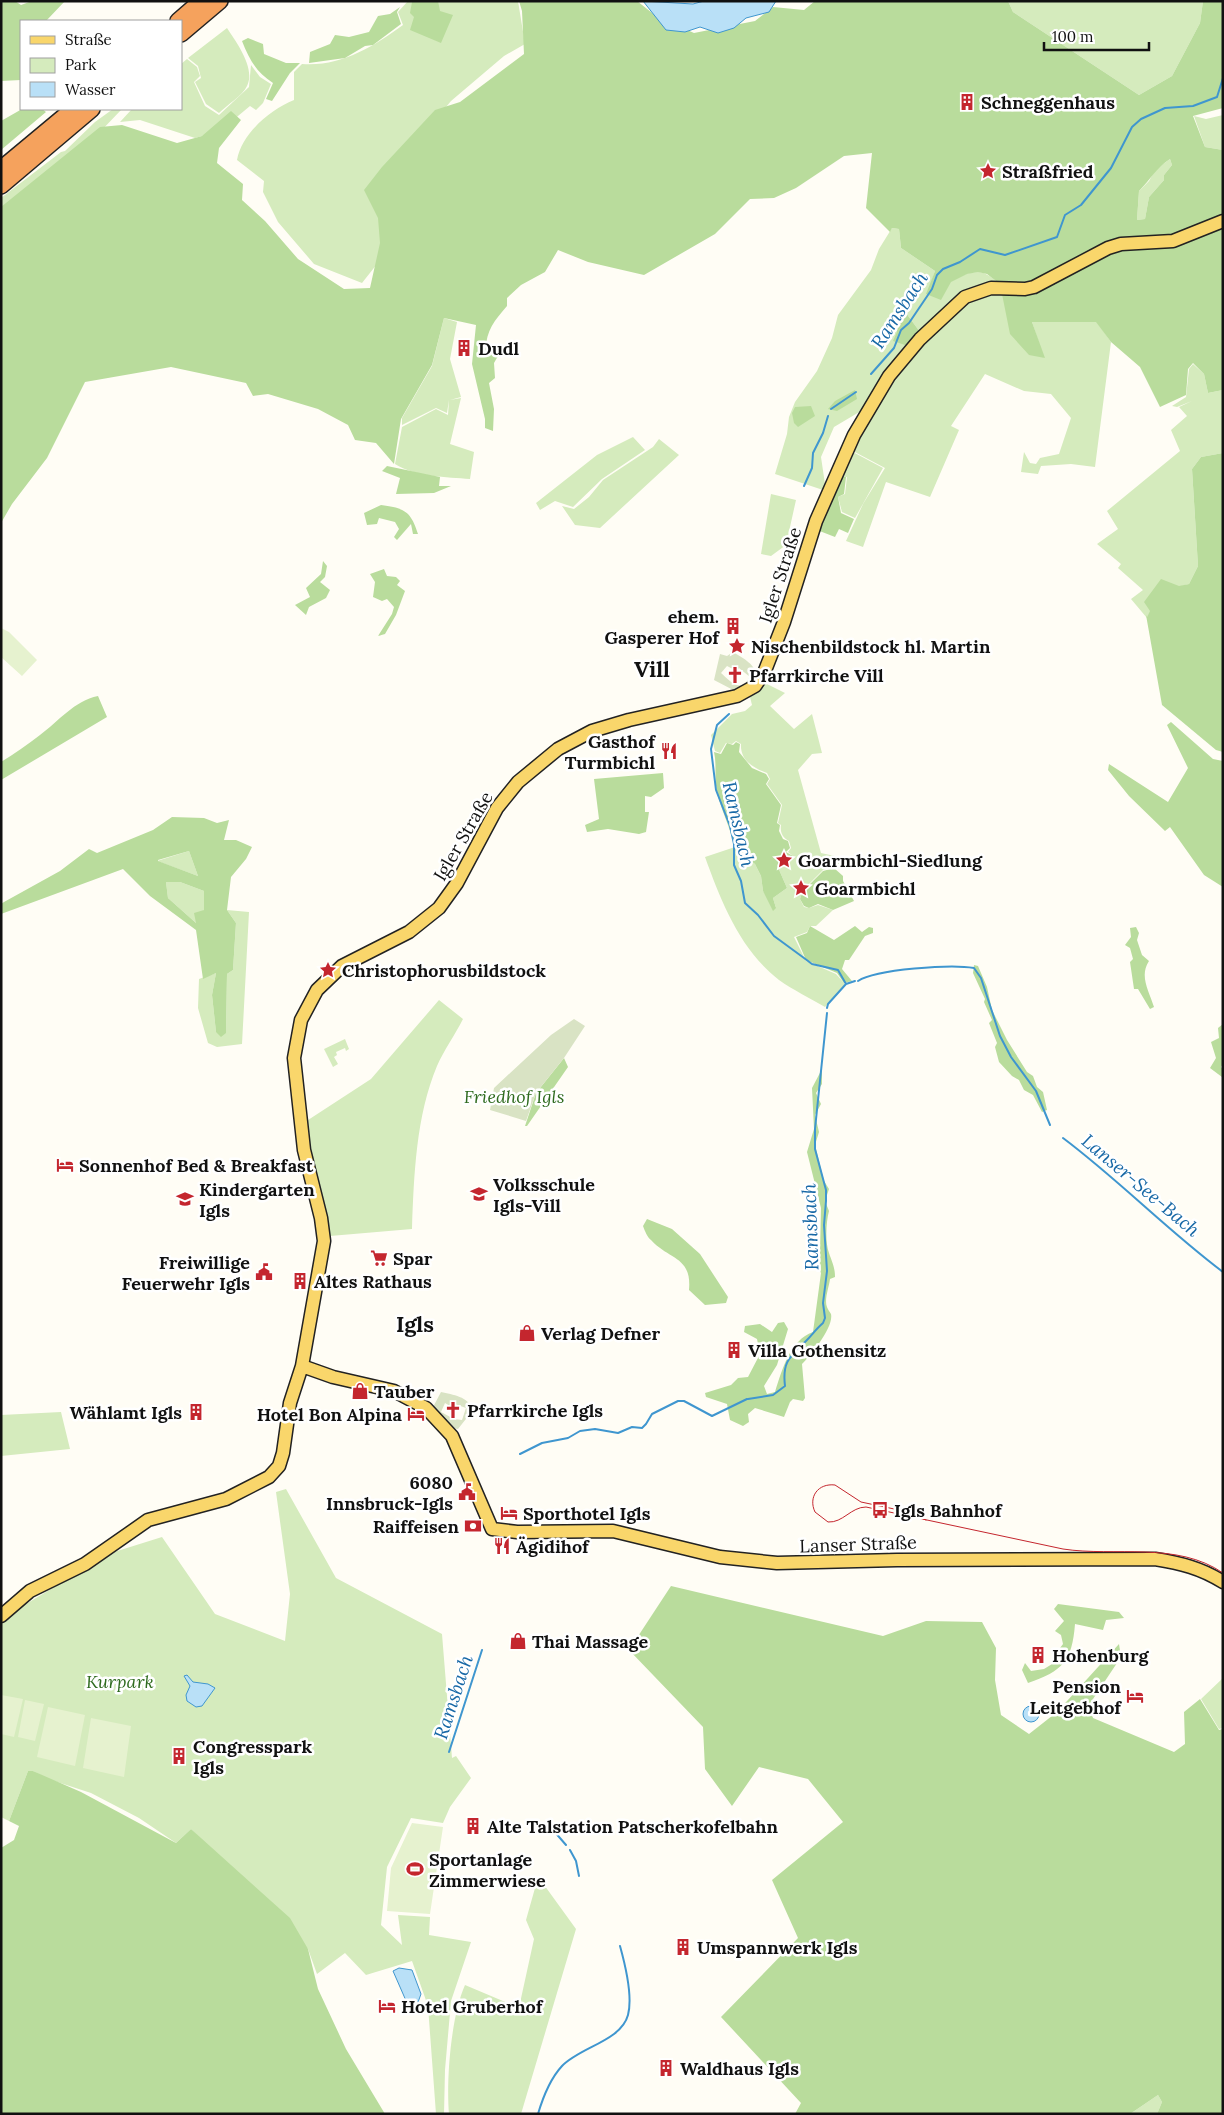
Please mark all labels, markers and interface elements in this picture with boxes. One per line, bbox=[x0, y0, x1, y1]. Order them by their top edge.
legend bbox=[20, 20, 182, 110]
scale bar bbox=[1044, 20, 1149, 52]
text: 100 m bbox=[1052, 27, 1093, 46]
text: Straße bbox=[65, 30, 112, 49]
text: Park bbox=[65, 55, 96, 74]
text: Wasser bbox=[65, 80, 116, 99]
place label: Schneggenhaus bbox=[981, 91, 1115, 114]
building icon: Schneggenhaus bbox=[957, 92, 977, 112]
place label: Straßfried bbox=[1002, 160, 1094, 183]
place icon: Straßfried bbox=[978, 161, 998, 181]
water label: Ramsbach bbox=[865, 267, 933, 353]
place label: Dudl bbox=[478, 337, 520, 360]
building icon: Dudl bbox=[454, 338, 474, 358]
street label: Igler Straße bbox=[754, 524, 806, 626]
place label: ehem. Gasperer Hof bbox=[604, 605, 720, 649]
building icon: ehem. Gasperer Hof bbox=[723, 616, 743, 636]
place label: Nischenbildstock hl. Martin bbox=[751, 635, 991, 658]
place icon: Nischenbildstock hl. Martin bbox=[727, 636, 747, 656]
district label: Vill bbox=[634, 655, 670, 683]
place label: Pfarrkirche Vill bbox=[749, 664, 884, 687]
church icon: Pfarrkirche Vill bbox=[725, 665, 745, 685]
place label: Gasthof Turmbichl bbox=[565, 730, 656, 774]
restaurant icon: Gasthof Turmbichl bbox=[659, 741, 679, 761]
water label: Ramsbach bbox=[718, 779, 761, 869]
street label: Igler Straße bbox=[428, 787, 498, 885]
place label: Goarmbichl-Siedlung bbox=[798, 849, 983, 872]
place icon: Goarmbichl-Siedlung bbox=[774, 850, 794, 870]
place label: Goarmbichl bbox=[815, 877, 916, 900]
place icon: Goarmbichl bbox=[791, 878, 811, 898]
place label: Christophorusbildstock bbox=[342, 959, 546, 982]
place icon: Christophorusbildstock bbox=[318, 960, 338, 980]
park label: Friedhof Igls bbox=[464, 1085, 564, 1108]
water label: Lanser-See-Bach bbox=[1077, 1129, 1205, 1242]
place label: Sonnenhof Bed & Breakfast bbox=[79, 1154, 314, 1177]
hotel icon: Sonnenhof Bed & Breakfast bbox=[55, 1155, 75, 1175]
place label: Volksschule Igls-Vill bbox=[493, 1173, 595, 1217]
place label: Kindergarten Igls bbox=[199, 1178, 315, 1222]
water label: Ramsbach bbox=[796, 1183, 824, 1271]
school or university icon: Volksschule Igls-Vill bbox=[469, 1184, 489, 1204]
school or university icon: Kindergarten Igls bbox=[175, 1189, 195, 1209]
place label: Spar bbox=[393, 1247, 433, 1270]
supermarket icon: Spar bbox=[369, 1248, 389, 1268]
place label: Freiwillige Feuerwehr Igls bbox=[122, 1251, 250, 1295]
public building icon: Freiwillige Feuerwehr Igls bbox=[254, 1262, 274, 1282]
place label: Altes Rathaus bbox=[314, 1270, 432, 1293]
building icon: Altes Rathaus bbox=[290, 1271, 310, 1291]
district label: Igls bbox=[396, 1310, 434, 1338]
place label: Verlag Defner bbox=[541, 1322, 660, 1345]
shop icon: Verlag Defner bbox=[517, 1323, 537, 1343]
place label: Villa Gothensitz bbox=[748, 1339, 886, 1362]
building icon: Villa Gothensitz bbox=[724, 1340, 744, 1360]
place label: Tauber bbox=[374, 1380, 435, 1403]
shop icon: Tauber bbox=[350, 1381, 370, 1401]
place label: Pfarrkirche Igls bbox=[467, 1399, 603, 1422]
church icon: Pfarrkirche Igls bbox=[443, 1400, 463, 1420]
place label: Wählamt Igls bbox=[69, 1401, 182, 1424]
building icon: Wählamt Igls bbox=[186, 1402, 206, 1422]
place label: Hotel Bon Alpina bbox=[257, 1403, 403, 1426]
hotel icon: Hotel Bon Alpina bbox=[406, 1404, 426, 1424]
place label: 6080 Innsbruck-Igls bbox=[326, 1471, 453, 1515]
public building icon: 6080 Innsbruck-Igls bbox=[457, 1482, 477, 1502]
place label: Igls Bahnhof bbox=[894, 1499, 1003, 1522]
bus stop icon: Igls Bahnhof bbox=[870, 1500, 890, 1520]
place label: Sporthotel Igls bbox=[523, 1502, 651, 1525]
hotel icon: Sporthotel Igls bbox=[499, 1503, 519, 1523]
place label: Raiffeisen bbox=[373, 1515, 460, 1538]
bank icon: Raiffeisen bbox=[463, 1516, 483, 1536]
street label: Lanser Straße bbox=[799, 1530, 917, 1558]
place label: Ägidihof bbox=[516, 1535, 590, 1558]
restaurant icon: Ägidihof bbox=[492, 1536, 512, 1556]
place label: Thai Massage bbox=[532, 1630, 649, 1653]
shop icon: Thai Massage bbox=[508, 1631, 528, 1651]
place label: Hohenburg bbox=[1052, 1644, 1149, 1667]
building icon: Hohenburg bbox=[1028, 1645, 1048, 1665]
water label: Ramsbach bbox=[428, 1652, 478, 1742]
park label: Kurpark bbox=[86, 1670, 154, 1693]
place label: Pension Leitgebhof bbox=[1029, 1675, 1122, 1719]
hotel icon: Pension Leitgebhof bbox=[1125, 1686, 1145, 1706]
place label: Congresspark Igls bbox=[193, 1735, 312, 1779]
building icon: Congresspark Igls bbox=[169, 1746, 189, 1766]
place label: Alte Talstation Patscherkofelbahn bbox=[487, 1815, 778, 1838]
building icon: Alte Talstation Patscherkofelbahn bbox=[463, 1816, 483, 1836]
place label: Sportanlage Zimmerwiese bbox=[429, 1848, 546, 1892]
sports icon: Sportanlage Zimmerwiese bbox=[405, 1859, 425, 1879]
place label: Umspannwerk Igls bbox=[697, 1936, 858, 1959]
building icon: Umspannwerk Igls bbox=[673, 1937, 693, 1957]
place label: Hotel Gruberhof bbox=[401, 1995, 544, 2018]
hotel icon: Hotel Gruberhof bbox=[377, 1996, 397, 2016]
place label: Waldhaus Igls bbox=[680, 2057, 799, 2080]
building icon: Waldhaus Igls bbox=[656, 2058, 676, 2078]

